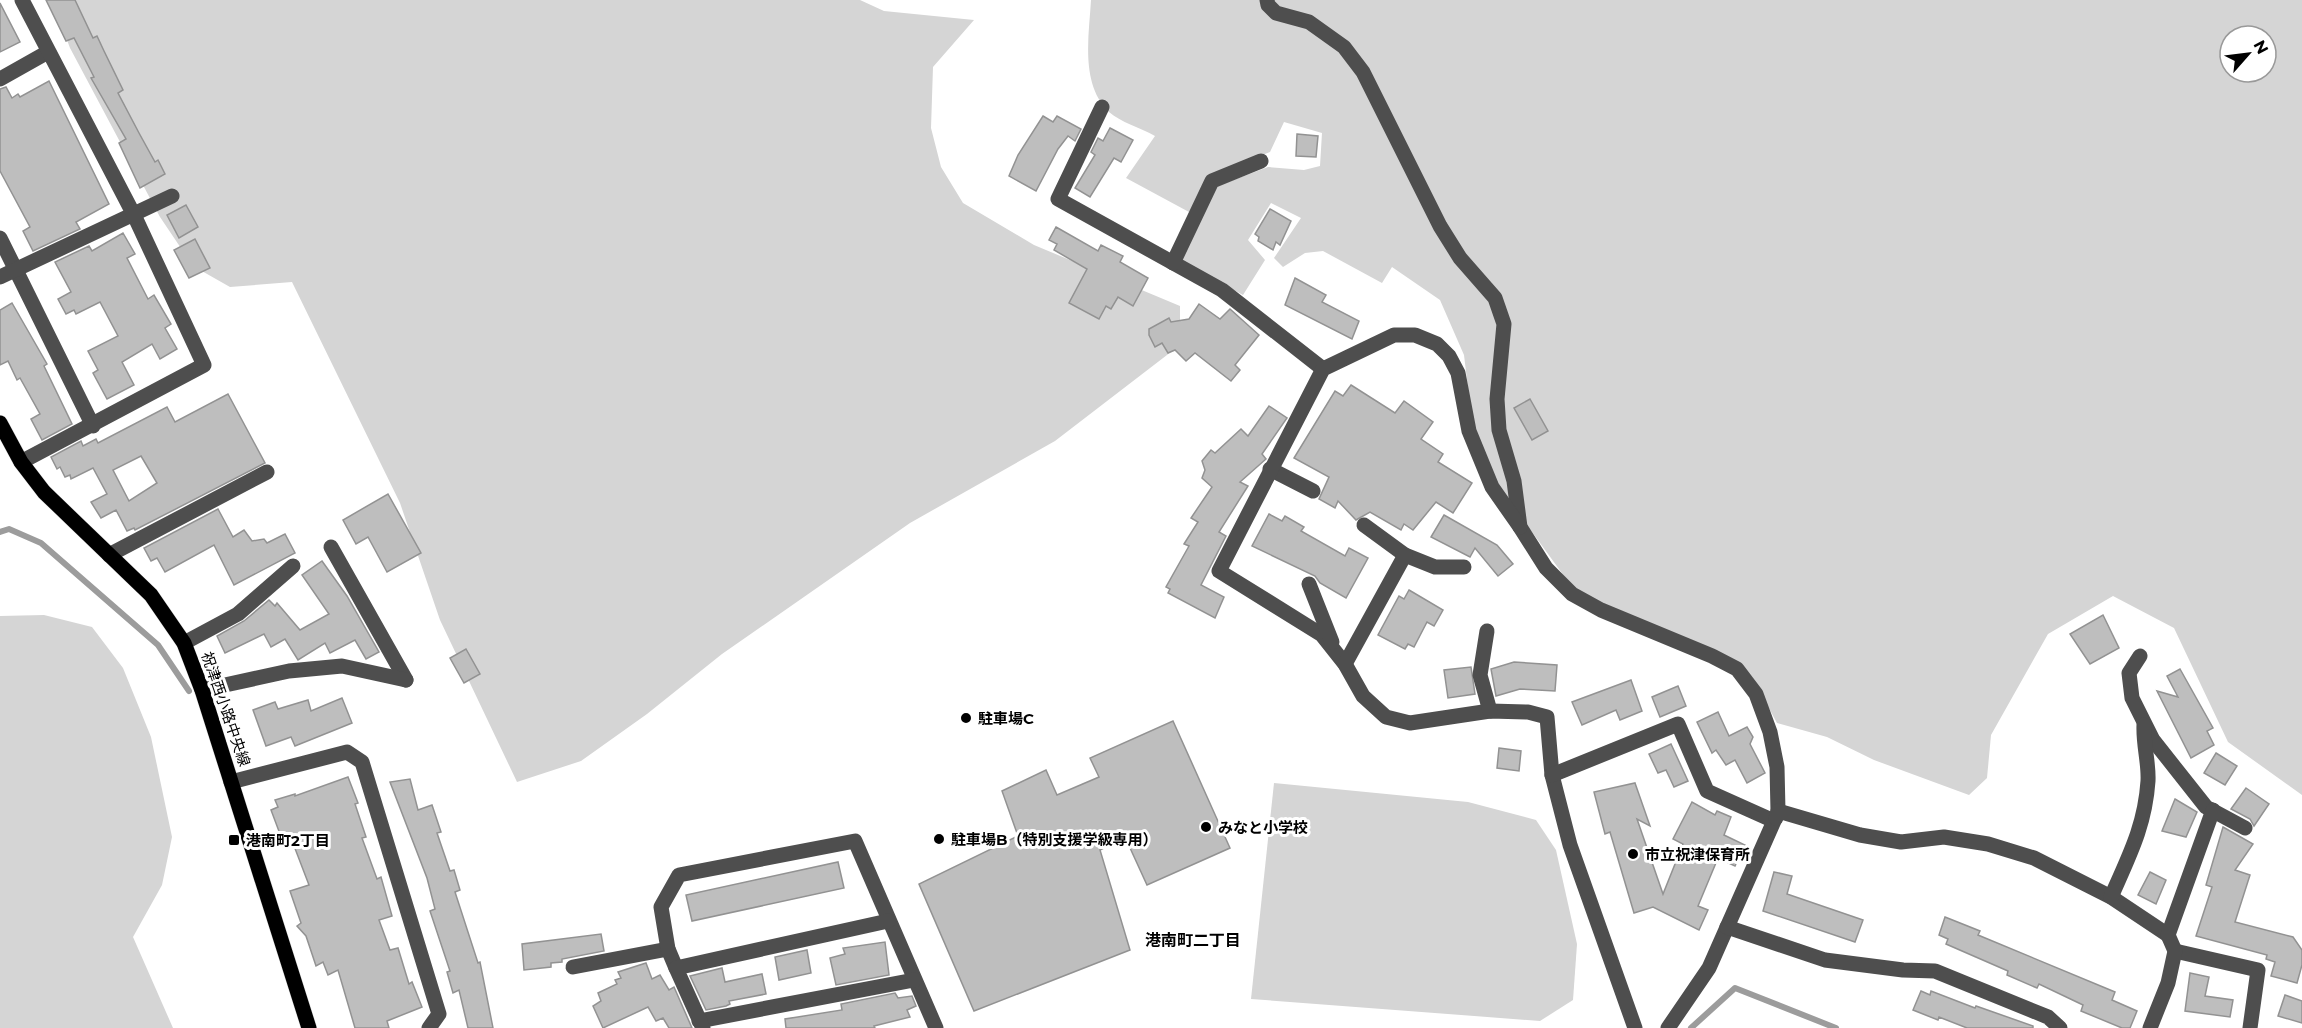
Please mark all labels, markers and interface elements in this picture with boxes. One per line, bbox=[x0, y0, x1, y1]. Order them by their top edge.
north arrow bbox=[2218, 24, 2278, 84]
text: N bbox=[2249, 37, 2272, 57]
street label: 祝津西小路中央線 bbox=[197, 649, 255, 769]
place label: 駐車場C bbox=[978, 709, 1034, 728]
marker: 駐車場C bbox=[959, 711, 973, 725]
place label: みなと小学校 bbox=[1218, 818, 1308, 837]
marker: みなと小学校 bbox=[1199, 820, 1213, 834]
place label: 駐車場B（特別支援学級専用） bbox=[951, 830, 1157, 849]
place label: 港南町2丁目 bbox=[246, 831, 330, 850]
marker: 駐車場B（特別支援学級専用） bbox=[932, 832, 946, 846]
marker: 港南町2丁目 bbox=[227, 833, 241, 847]
place label: 市立祝津保育所 bbox=[1645, 845, 1750, 864]
marker: 市立祝津保育所 bbox=[1626, 847, 1640, 861]
district label: 港南町二丁目 bbox=[1145, 931, 1241, 950]

